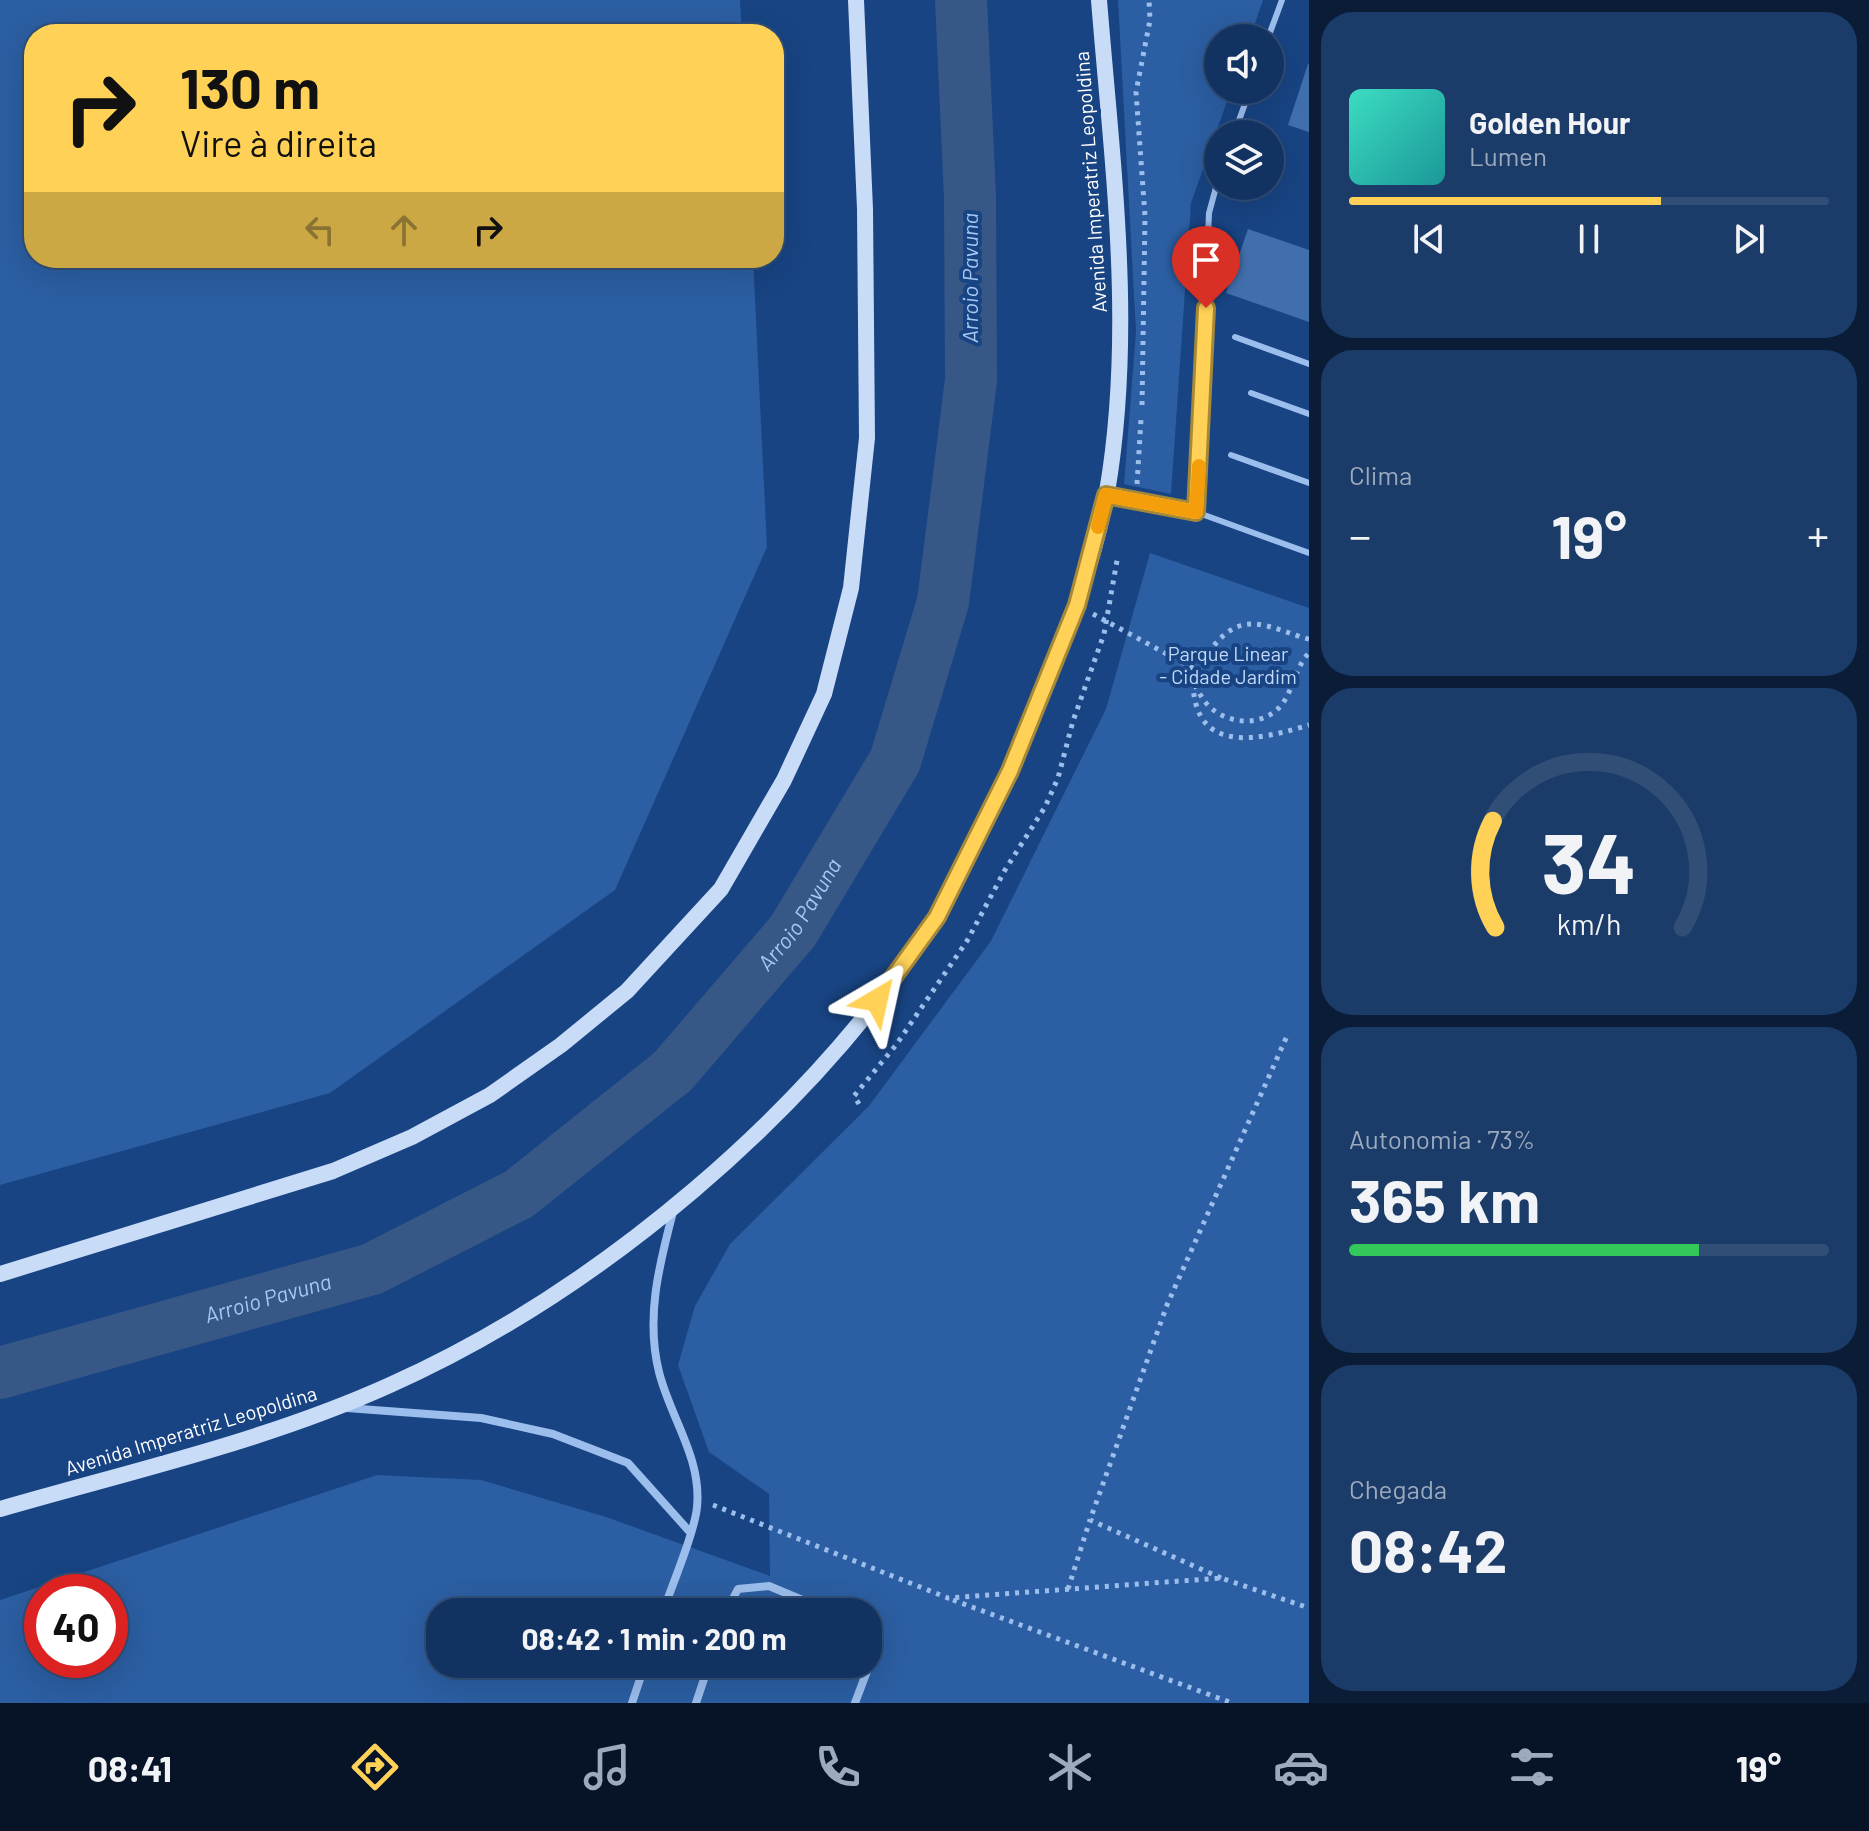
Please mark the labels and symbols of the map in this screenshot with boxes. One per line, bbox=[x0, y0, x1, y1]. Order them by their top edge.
street label: Avenida Imperatriz Leopoldina bbox=[1069, 51, 1111, 314]
water label: Arroio Pavuna bbox=[956, 213, 982, 343]
pin bbox=[1172, 226, 1240, 308]
park label: Parque Linear - Cidade Jardim bbox=[1159, 641, 1297, 688]
water label: Arroio Pavuna bbox=[751, 853, 846, 975]
position arrow bbox=[835, 958, 919, 1042]
water label: Arroio Pavuna bbox=[201, 1267, 334, 1327]
street label: Avenida Imperatriz Leopoldina bbox=[62, 1380, 319, 1480]
speed limit sign: 40 bbox=[24, 1574, 128, 1678]

